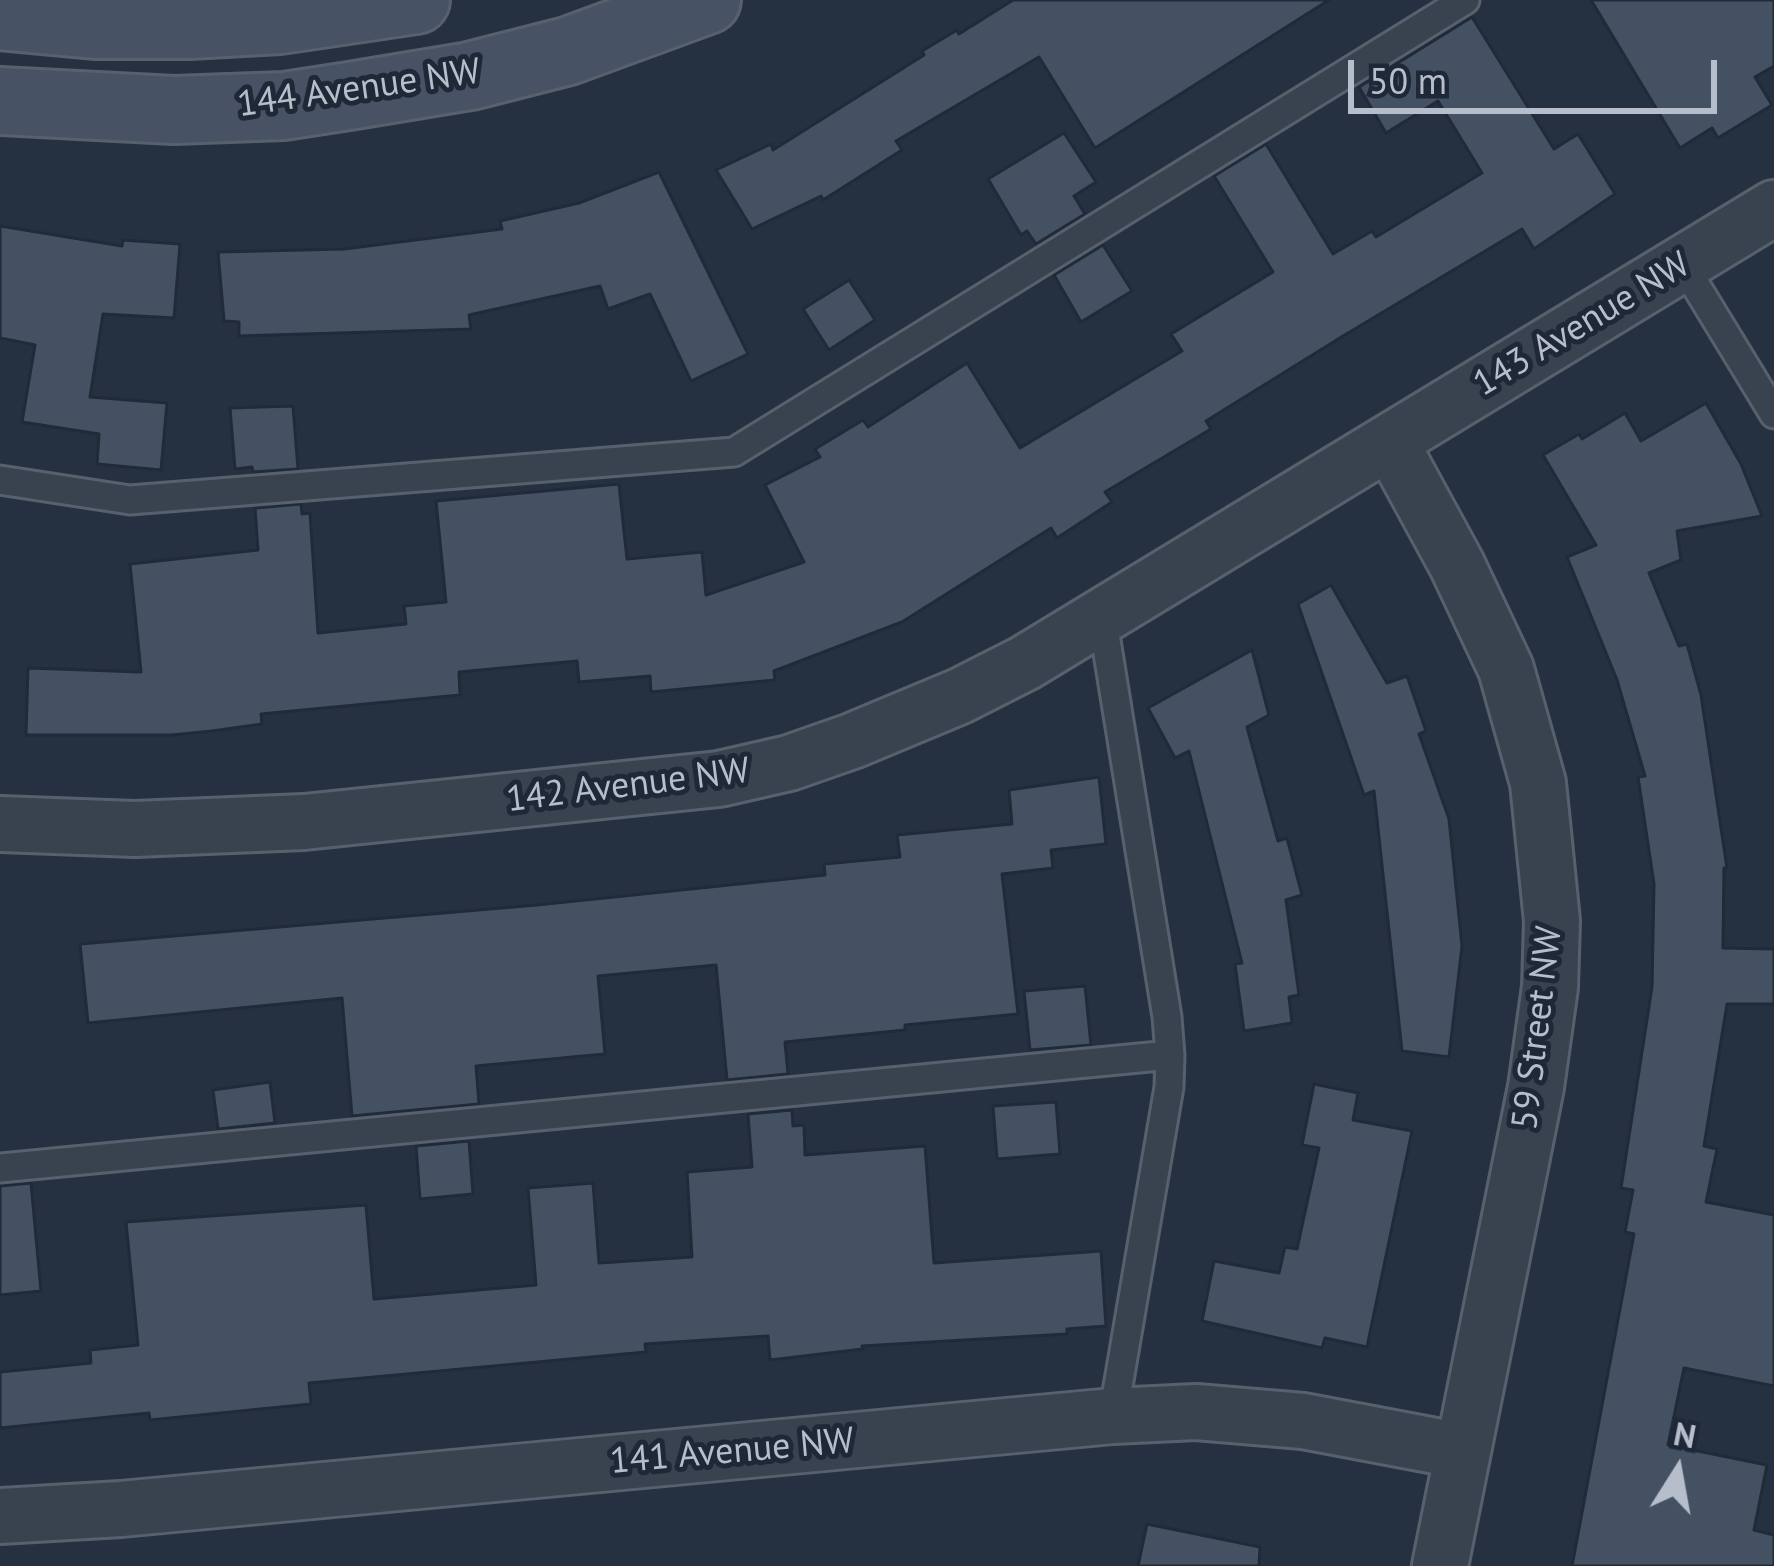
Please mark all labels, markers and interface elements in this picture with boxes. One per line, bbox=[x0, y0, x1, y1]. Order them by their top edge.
scale bar bbox=[1354, 36, 1723, 110]
street label: 144 Avenue NW bbox=[235, 51, 483, 127]
text: 50 m bbox=[1369, 57, 1447, 104]
street label: 143 Avenue NW bbox=[1466, 244, 1698, 406]
street label: 142 Avenue NW bbox=[504, 750, 752, 822]
street label: 59 Street NW bbox=[1504, 924, 1572, 1132]
north arrow bbox=[1618, 1410, 1738, 1530]
text: N bbox=[1670, 1411, 1700, 1457]
street label: 141 Avenue NW bbox=[608, 1420, 856, 1484]

